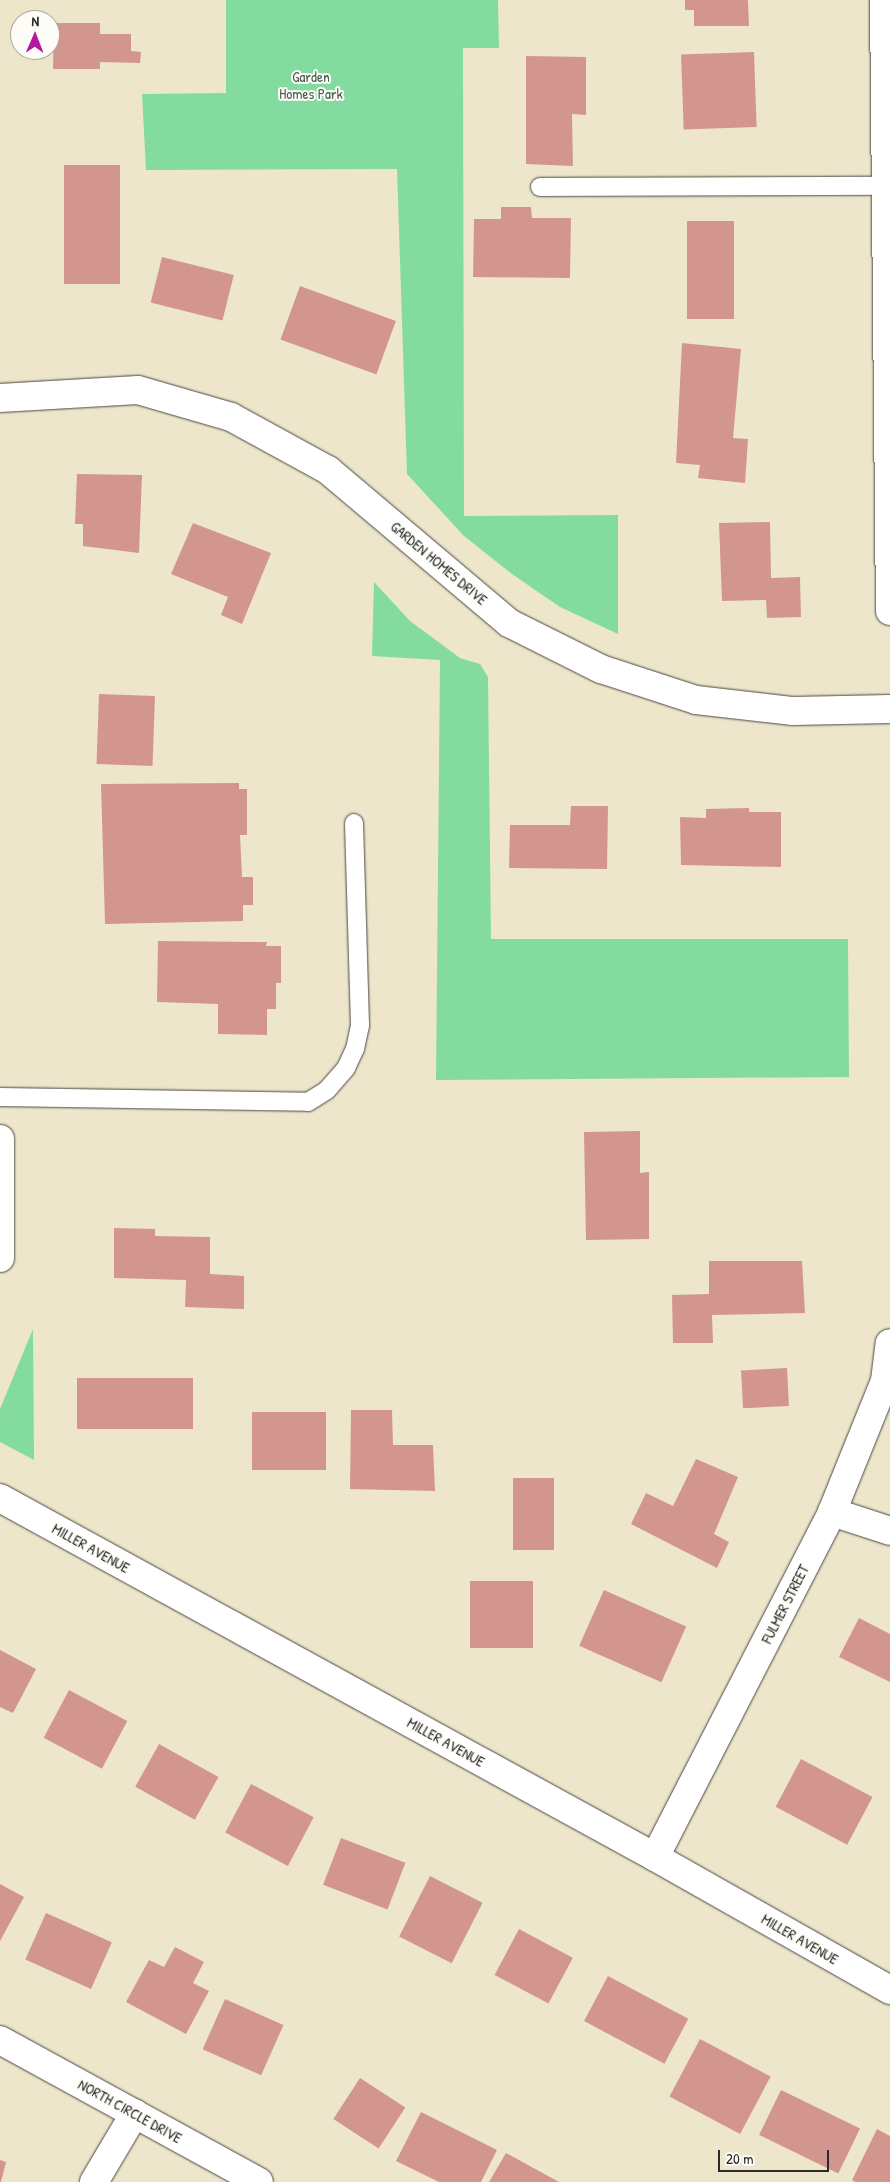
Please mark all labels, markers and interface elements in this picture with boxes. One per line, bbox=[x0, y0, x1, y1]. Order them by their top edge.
north arrow bbox=[10, 10, 60, 60]
text: N bbox=[31, 11, 39, 30]
park label: Garden Homes Park bbox=[279, 67, 343, 102]
street label: GARDEN HOMES DRIVE bbox=[387, 517, 491, 609]
street label: MILLER AVENUE bbox=[49, 1519, 133, 1577]
street label: FULMER STREET bbox=[757, 1561, 813, 1647]
street label: MILLER AVENUE bbox=[404, 1713, 488, 1771]
street label: MILLER AVENUE bbox=[758, 1910, 842, 1968]
street label: NORTH CIRCLE DRIVE bbox=[75, 2075, 185, 2147]
scale bar bbox=[720, 2140, 831, 2172]
text: 20 m bbox=[726, 2148, 753, 2169]

